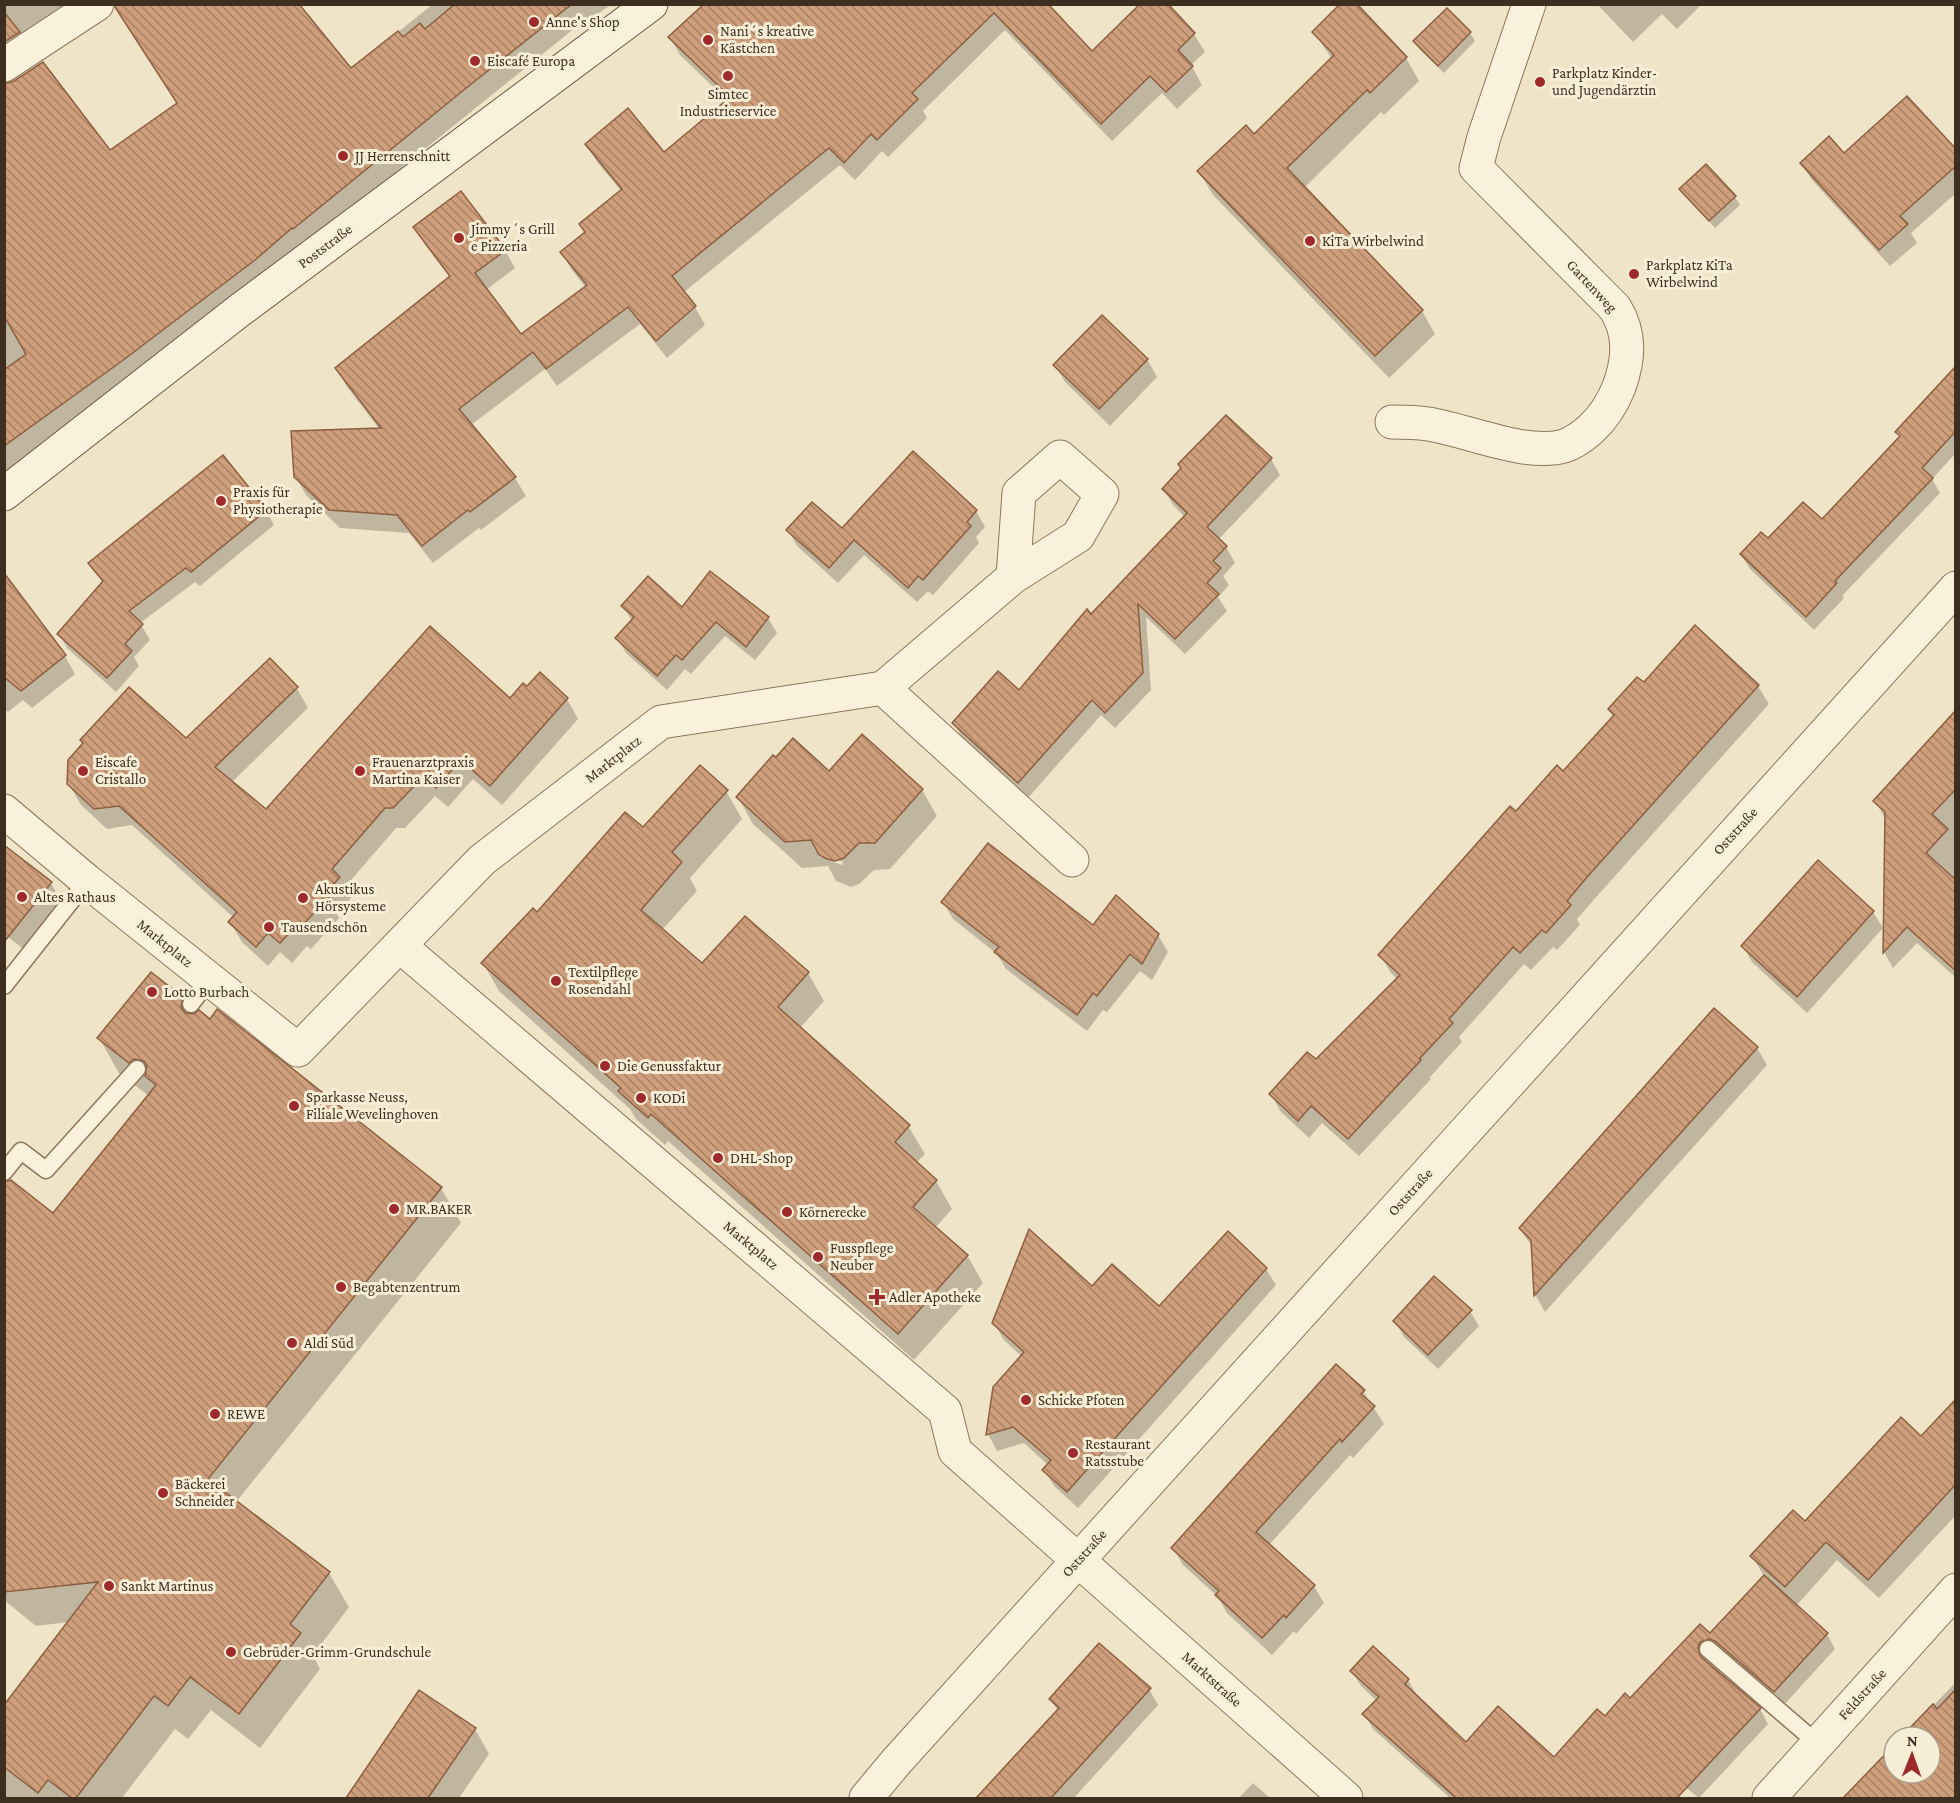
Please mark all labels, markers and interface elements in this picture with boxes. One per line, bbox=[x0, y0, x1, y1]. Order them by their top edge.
place label: Anne's Shop bbox=[546, 14, 620, 31]
marker: Anne's Shop bbox=[527, 15, 541, 29]
place label: Nani´s kreative Kästchen bbox=[720, 23, 815, 56]
marker: Nani´s kreative Kästchen bbox=[701, 33, 715, 47]
place label: Eiscafé Europa bbox=[487, 53, 575, 70]
marker: Eiscafé Europa bbox=[468, 54, 482, 68]
place label: Parkplatz Kinder- und Jugendärztin bbox=[1552, 65, 1657, 99]
marker: Simtec Industrieservice bbox=[721, 69, 735, 83]
marker: Parkplatz Kinder- und Jugendärztin bbox=[1533, 75, 1547, 89]
place label: Simtec Industrieservice bbox=[680, 86, 777, 119]
place label: JJ Herrenschnitt bbox=[353, 148, 451, 165]
marker: JJ Herrenschnitt bbox=[336, 149, 350, 163]
street label: Poststraße bbox=[295, 220, 355, 271]
place label: Jimmy´s Grill e Pizzeria bbox=[469, 221, 555, 254]
marker: Jimmy´s Grill e Pizzeria bbox=[452, 231, 466, 245]
place label: KiTa Wirbelwind bbox=[1322, 233, 1424, 249]
marker: KiTa Wirbelwind bbox=[1303, 234, 1317, 248]
street label: Gartenweg bbox=[1563, 256, 1620, 316]
place label: Parkplatz KiTa Wirbelwind bbox=[1646, 257, 1733, 290]
marker: Parkplatz KiTa Wirbelwind bbox=[1627, 267, 1641, 281]
place label: Praxis für Physiotherapie bbox=[233, 484, 323, 518]
marker: Praxis für Physiotherapie bbox=[214, 494, 228, 508]
street label: Marktplatz bbox=[582, 732, 645, 787]
place label: Eiscafe Cristallo bbox=[95, 754, 146, 787]
place label: Frauenarztpraxis Martina Kaiser bbox=[372, 754, 474, 787]
marker: Eiscafe Cristallo bbox=[76, 764, 90, 778]
marker: Frauenarztpraxis Martina Kaiser bbox=[353, 764, 367, 778]
street label: Oststraße bbox=[1709, 804, 1761, 858]
place label: Akustikus Hörsysteme bbox=[315, 881, 387, 915]
place label: Altes Rathaus bbox=[34, 889, 116, 905]
marker: Altes Rathaus bbox=[15, 890, 29, 904]
marker: Akustikus Hörsysteme bbox=[296, 891, 310, 905]
street label: Marktplatz bbox=[133, 916, 196, 971]
place label: Tausendschön bbox=[281, 919, 368, 935]
marker: Tausendschön bbox=[262, 920, 276, 934]
place label: Textilpflege Rosendahl bbox=[568, 964, 639, 997]
marker: Textilpflege Rosendahl bbox=[549, 974, 563, 988]
place label: Lotto Burbach bbox=[164, 984, 249, 1000]
marker: Lotto Burbach bbox=[145, 985, 159, 999]
place label: Die Genussfaktur bbox=[617, 1058, 722, 1074]
marker: Die Genussfaktur bbox=[598, 1059, 612, 1073]
place label: Sparkasse Neuss, Filiale Wevelinghoven bbox=[306, 1089, 439, 1123]
place label: KODi bbox=[653, 1090, 686, 1106]
marker: KODi bbox=[634, 1091, 648, 1105]
marker: Sparkasse Neuss, Filiale Wevelinghoven bbox=[287, 1099, 301, 1113]
place label: DHL-Shop bbox=[730, 1150, 793, 1167]
marker: DHL-Shop bbox=[711, 1151, 725, 1165]
street label: Oststraße bbox=[1384, 1165, 1436, 1219]
place label: MR.BAKER bbox=[406, 1201, 473, 1217]
marker: MR.BAKER bbox=[387, 1202, 401, 1216]
place label: Körnerecke bbox=[799, 1204, 867, 1220]
marker: Körnerecke bbox=[780, 1205, 794, 1219]
street label: Marktplatz bbox=[720, 1217, 782, 1273]
place label: Fusspflege Neuber bbox=[830, 1240, 894, 1273]
marker: Fusspflege Neuber bbox=[811, 1250, 825, 1264]
place label: Begabtenzentrum bbox=[353, 1279, 460, 1296]
marker: Begabtenzentrum bbox=[334, 1280, 348, 1294]
place label: Adler Apotheke bbox=[889, 1289, 982, 1306]
marker: Adler Apotheke bbox=[870, 1290, 884, 1304]
place label: Aldi Süd bbox=[304, 1335, 354, 1351]
marker: Aldi Süd bbox=[285, 1336, 299, 1350]
place label: Schicke Pfoten bbox=[1038, 1392, 1125, 1408]
marker: Schicke Pfoten bbox=[1019, 1393, 1033, 1407]
place label: REWE bbox=[227, 1406, 265, 1422]
marker: REWE bbox=[208, 1407, 222, 1421]
place label: Restaurant Ratsstube bbox=[1085, 1436, 1151, 1469]
marker: Restaurant Ratsstube bbox=[1066, 1446, 1080, 1460]
place label: Bäckerei Schneider bbox=[175, 1476, 235, 1509]
marker: Bäckerei Schneider bbox=[156, 1486, 170, 1500]
street label: Oststraße bbox=[1058, 1526, 1110, 1580]
place label: Sankt Martinus bbox=[121, 1578, 214, 1594]
marker: Sankt Martinus bbox=[102, 1579, 116, 1593]
place label: Gebrüder-Grimm-Grundschule bbox=[243, 1644, 431, 1660]
marker: Gebrüder-Grimm-Grundschule bbox=[224, 1645, 238, 1659]
street label: Marktstraße bbox=[1179, 1648, 1245, 1710]
street label: Feldstraße bbox=[1835, 1665, 1889, 1723]
north arrow bbox=[1882, 1725, 1942, 1785]
text: N bbox=[1907, 1732, 1918, 1749]

